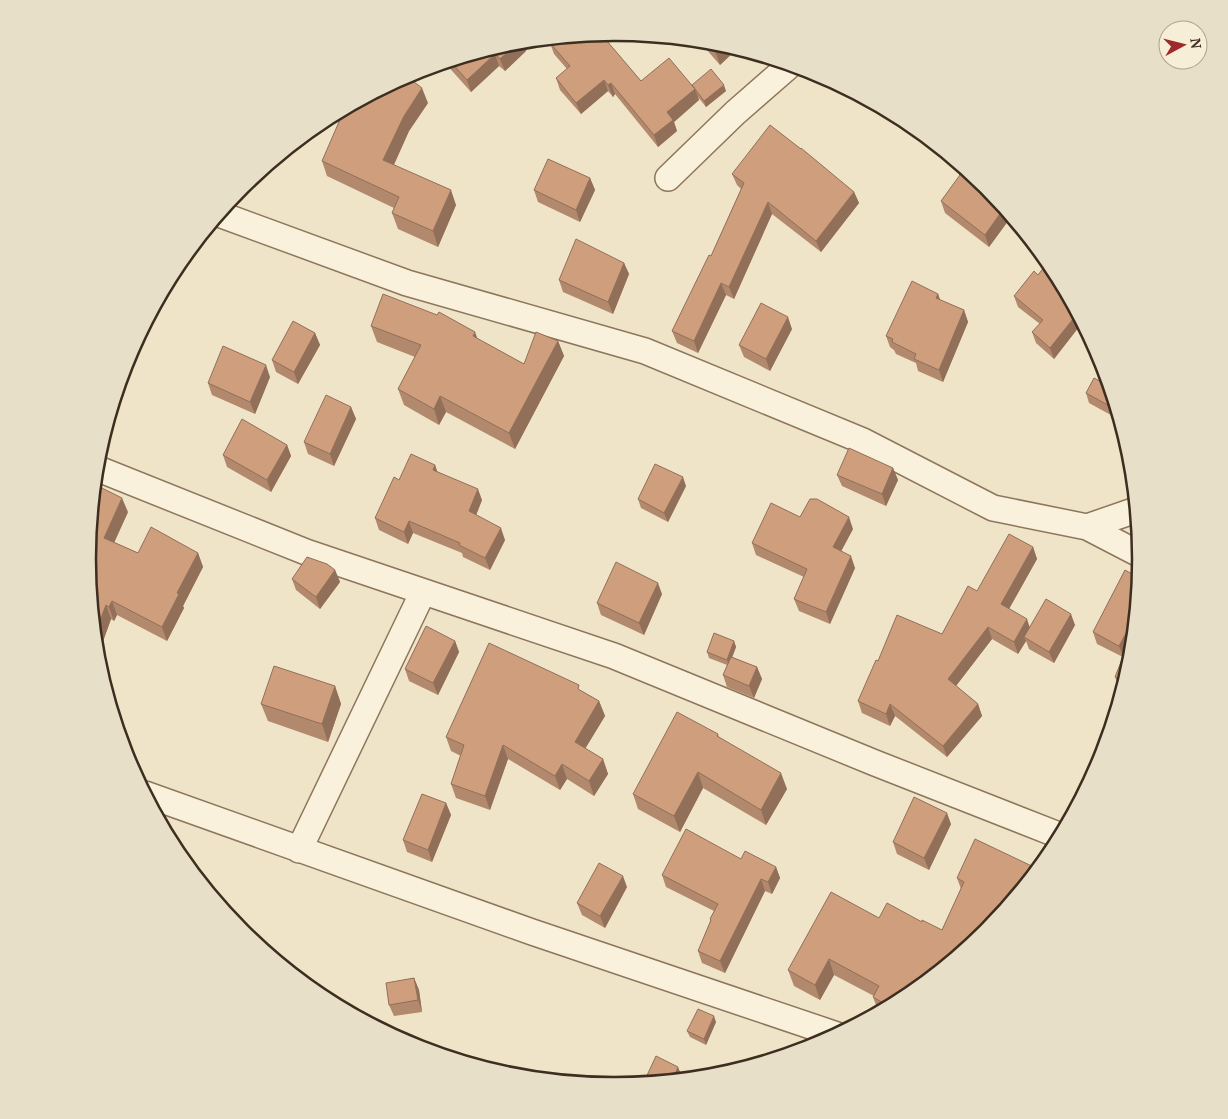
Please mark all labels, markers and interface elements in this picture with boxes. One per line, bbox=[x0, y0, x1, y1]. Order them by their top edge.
north arrow bbox=[1158, 20, 1208, 70]
text: N bbox=[1186, 37, 1207, 50]

